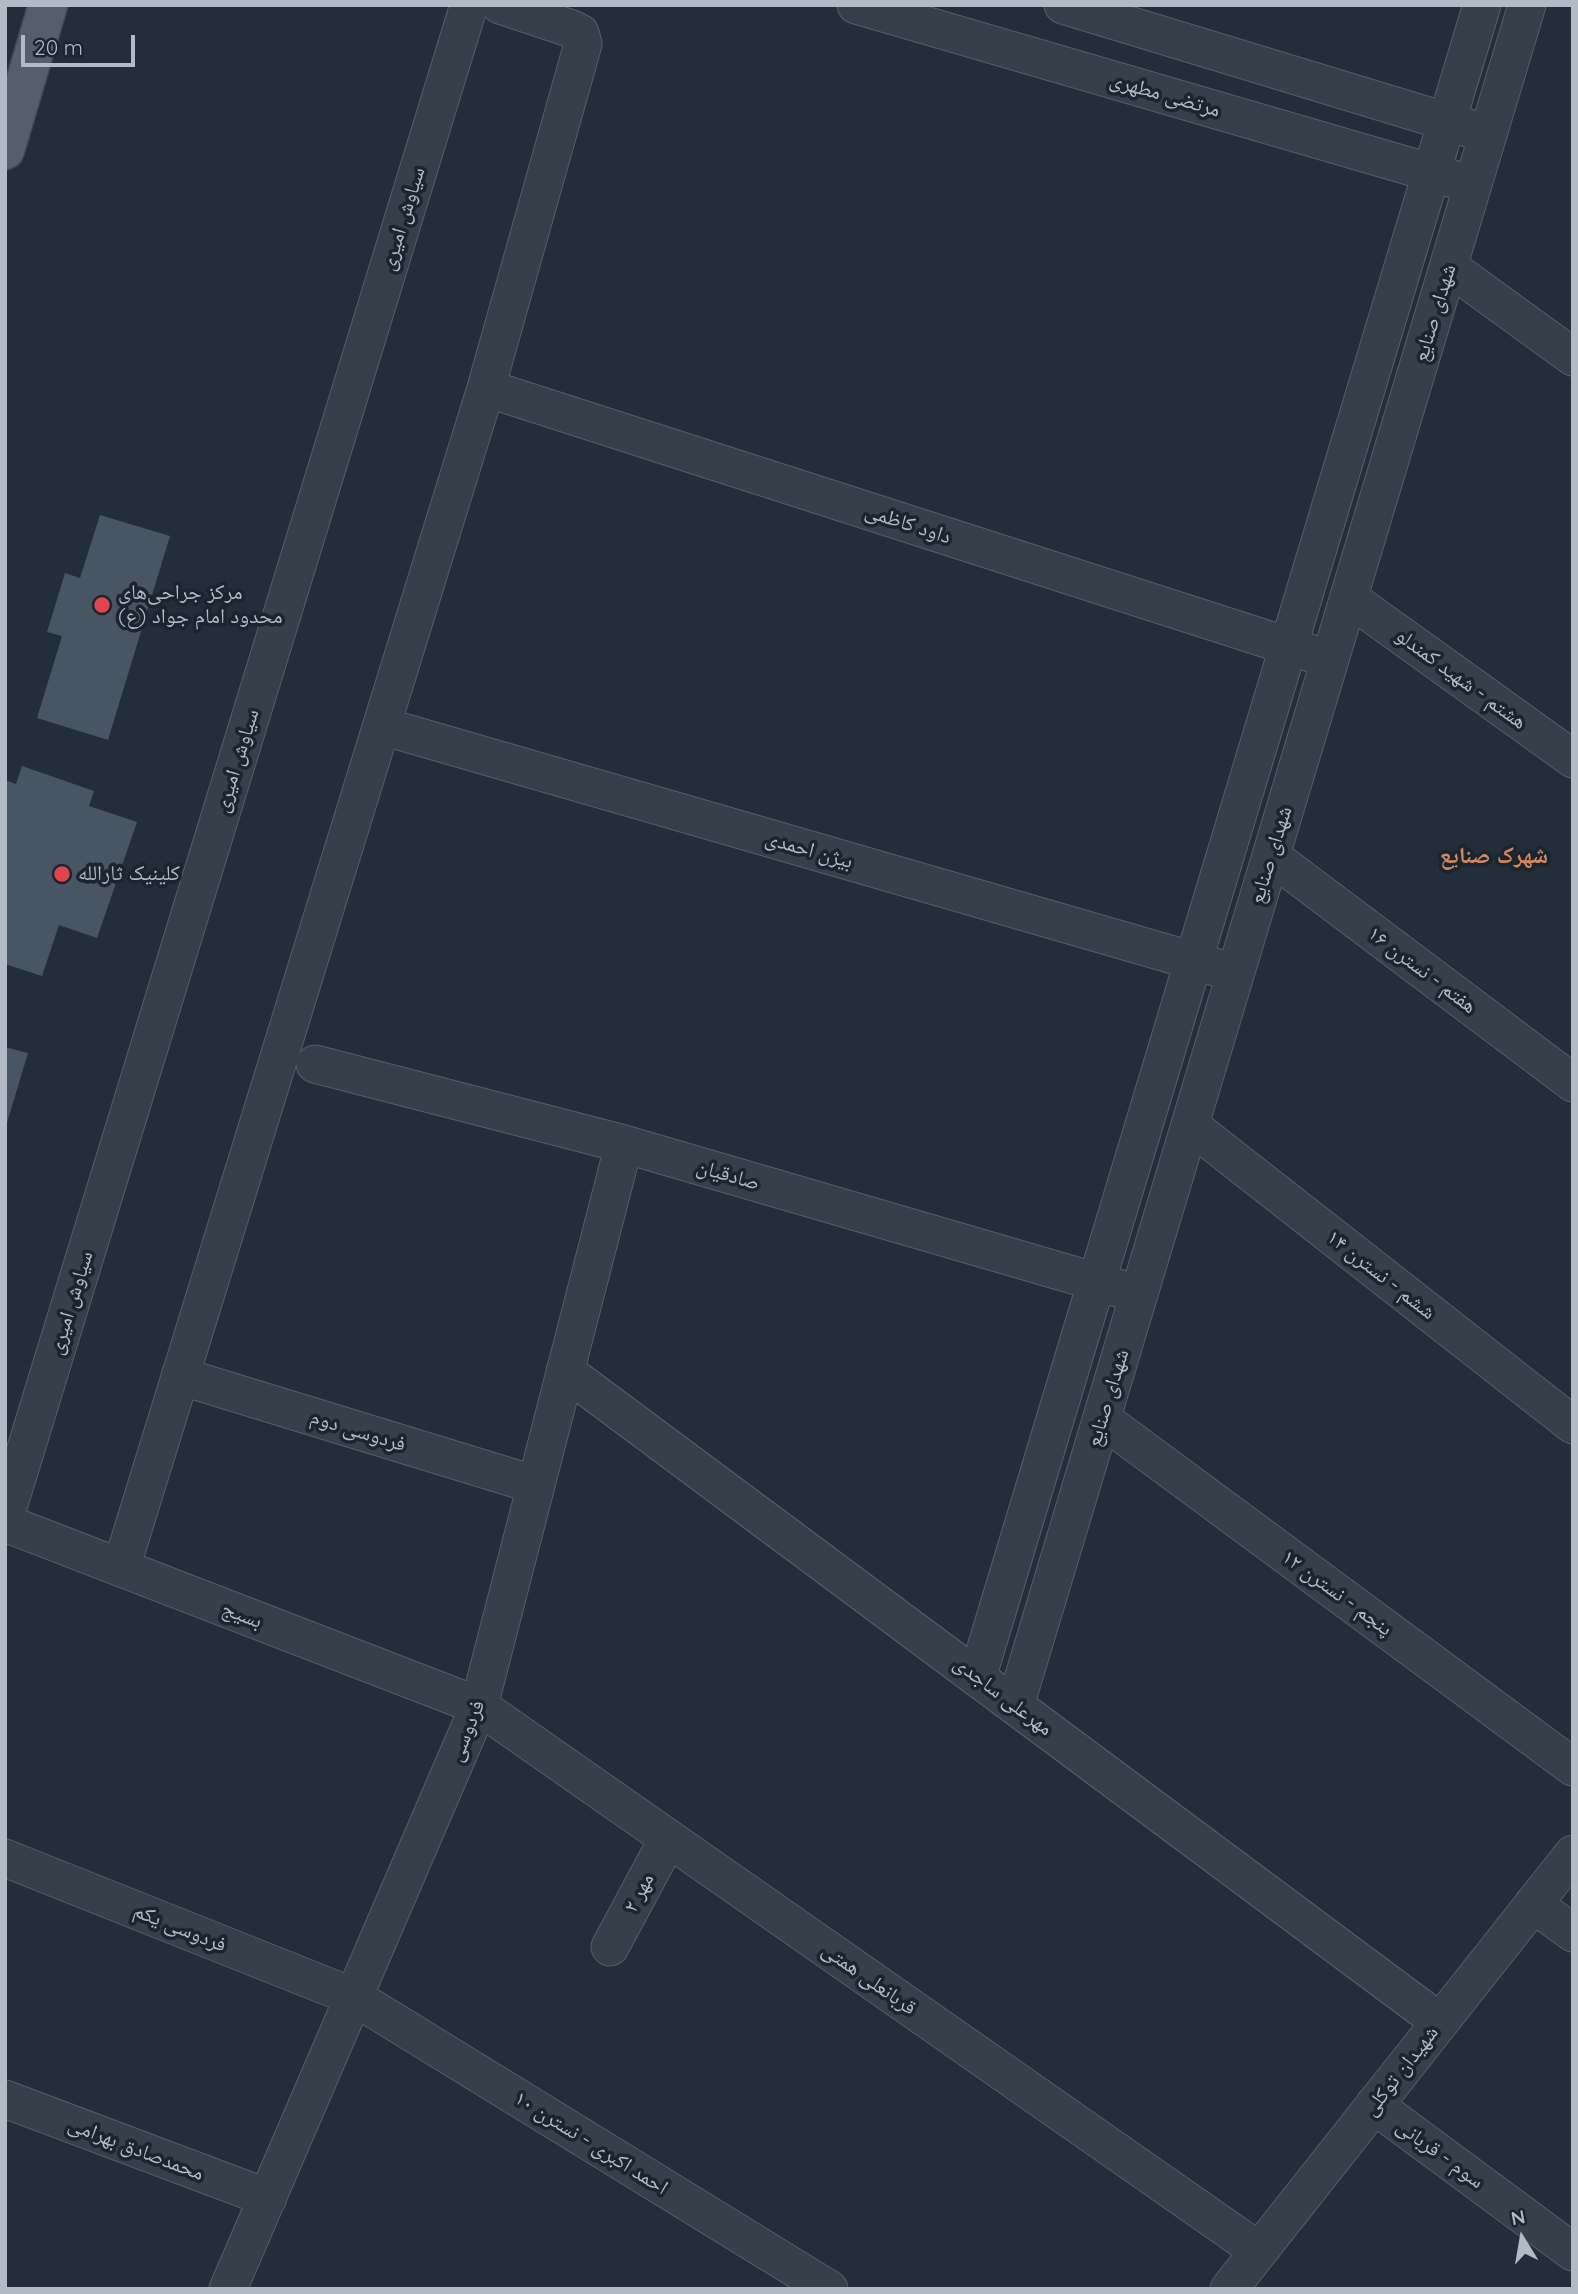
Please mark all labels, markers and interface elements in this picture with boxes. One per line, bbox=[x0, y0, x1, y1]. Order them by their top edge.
scale bar bbox=[24, 21, 138, 65]
text: 20 m bbox=[34, 34, 83, 60]
street label: مرتضی مطهری bbox=[1107, 67, 1223, 123]
street label: سیاوش امیری bbox=[375, 164, 431, 274]
street label: شهدای صنایع bbox=[1408, 261, 1462, 365]
street label: داود کاظمی bbox=[862, 498, 954, 550]
place label: مرکز جراحی‌های محدود امام جواد (ع) bbox=[118, 580, 283, 630]
marker: مرکز جراحی‌های محدود امام جواد (ع) bbox=[92, 595, 112, 615]
street label: هشتم - شهید کمندلو bbox=[1391, 623, 1531, 735]
street label: سیاوش امیری bbox=[209, 706, 265, 816]
street label: شهدای صنایع bbox=[1244, 803, 1298, 907]
street label: بیژن احمدی bbox=[762, 826, 856, 874]
district label: شهرک صنایع bbox=[1440, 842, 1548, 870]
place label: کلینیک ثارالله bbox=[78, 861, 180, 887]
marker: کلینیک ثارالله bbox=[52, 864, 72, 884]
street label: هفتم - نسترن ۱۶ bbox=[1363, 921, 1481, 1019]
street label: صادقیان bbox=[694, 1154, 762, 1196]
street label: ششم - نسترن ۱۴ bbox=[1322, 1225, 1440, 1325]
street label: سیاوش امیری bbox=[43, 1248, 99, 1358]
street label: شهدای صنایع bbox=[1081, 1346, 1135, 1450]
street label: فردوسی دوم bbox=[307, 1405, 409, 1457]
street label: پنجم - نسترن ۱۲ bbox=[1277, 1544, 1397, 1642]
street label: بسیج bbox=[218, 1596, 266, 1634]
street label: مهرعلی ساجدی bbox=[949, 1651, 1057, 1741]
street label: فردوسی bbox=[443, 1697, 491, 1765]
street label: مهر ۲ bbox=[618, 1869, 660, 1917]
street label: فردوسی یکم bbox=[130, 1898, 230, 1958]
street label: قربانعلی همتی bbox=[817, 1937, 921, 2021]
street label: شهیدان توکلی bbox=[1358, 2021, 1444, 2121]
street label: احمد اکبری - نسترن ۱۰ bbox=[510, 2086, 672, 2200]
street label: محمدصادق بهرامی bbox=[65, 2112, 207, 2186]
street label: سوم - قربانی bbox=[1391, 2114, 1489, 2194]
north arrow bbox=[1487, 2203, 1557, 2273]
text: N bbox=[1509, 2204, 1527, 2230]

